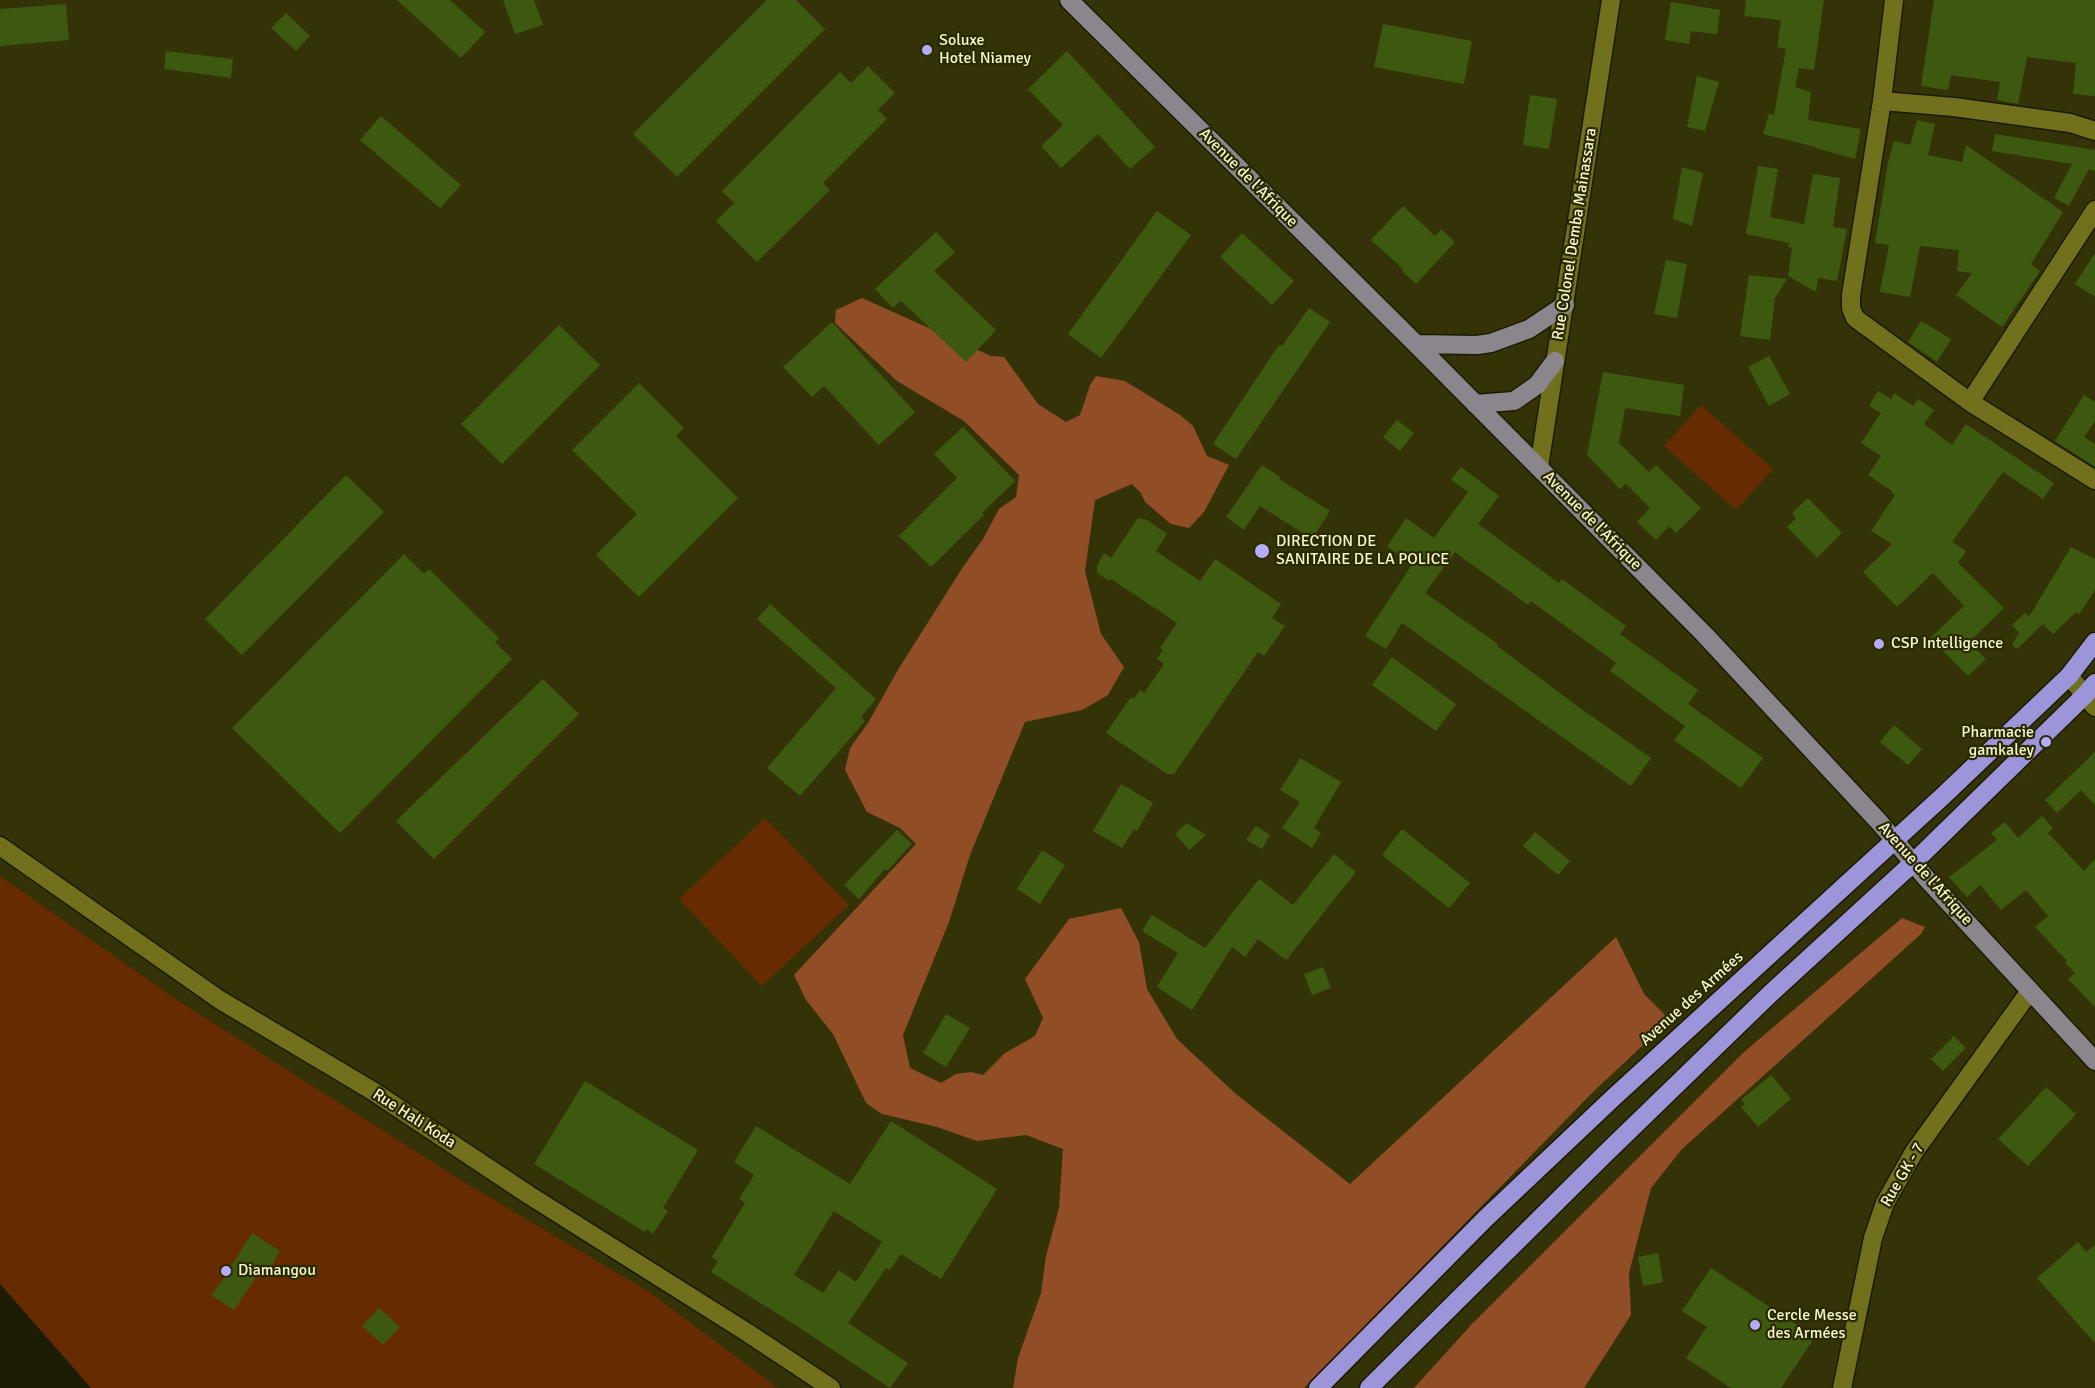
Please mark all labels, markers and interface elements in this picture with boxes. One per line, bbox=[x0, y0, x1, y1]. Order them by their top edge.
place label: Soluxe Hotel Niamey bbox=[939, 31, 1031, 69]
marker: Soluxe Hotel Niamey bbox=[920, 43, 934, 57]
street label: Avenue de l'Afrique bbox=[1195, 125, 1301, 231]
street label: Rue Colonel Demba Mainassara bbox=[1549, 127, 1601, 341]
street label: Avenue de l'Afrique bbox=[1539, 468, 1645, 574]
place label: DIRECTION DE SANITAIRE DE LA POLICE bbox=[1276, 532, 1449, 570]
marker: DIRECTION DE SANITAIRE DE LA POLICE bbox=[1253, 542, 1271, 560]
place label: CSP Intelligence bbox=[1891, 634, 2003, 654]
marker: CSP Intelligence bbox=[1872, 637, 1886, 651]
place label: Pharmacie gamkaley bbox=[1961, 723, 2034, 761]
marker: Pharmacie gamkaley bbox=[2039, 735, 2053, 749]
street label: Avenue de l'Afrique bbox=[1874, 819, 1976, 929]
street label: Avenue des Armées bbox=[1637, 948, 1747, 1050]
street label: Rue Hali Koda bbox=[369, 1085, 459, 1153]
street label: Rue GK - 7 bbox=[1877, 1140, 1929, 1210]
place label: Diamangou bbox=[238, 1261, 316, 1281]
marker: Diamangou bbox=[219, 1264, 233, 1278]
place label: Cercle Messe des Armées bbox=[1767, 1306, 1857, 1344]
marker: Cercle Messe des Armées bbox=[1748, 1318, 1762, 1332]

